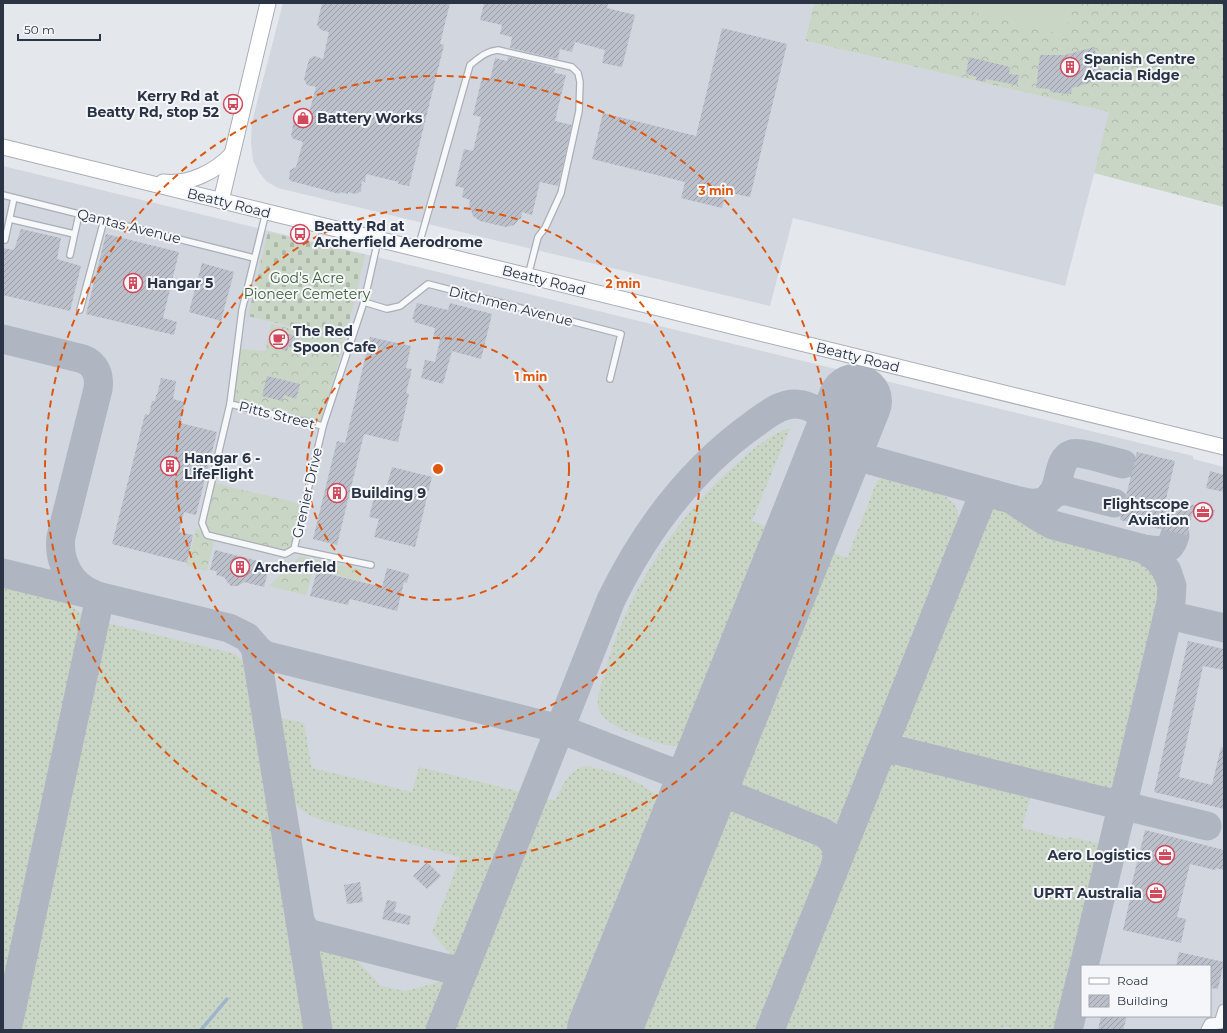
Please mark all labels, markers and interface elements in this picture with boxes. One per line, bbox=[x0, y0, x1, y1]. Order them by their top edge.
scale bar bbox=[18, 16, 100, 42]
text: 50 m bbox=[24, 22, 55, 37]
place label: Spanish Centre Acacia Ridge bbox=[1083, 50, 1195, 84]
building icon: Spanish Centre Acacia Ridge bbox=[1059, 56, 1081, 78]
place label: Kerry Rd at Beatty Rd, stop 52 bbox=[87, 87, 219, 121]
bus stop icon: Kerry Rd at Beatty Rd, stop 52 bbox=[222, 93, 244, 115]
shop icon: Battery Works bbox=[292, 107, 314, 129]
place label: Battery Works bbox=[317, 109, 423, 127]
text: 3 min bbox=[698, 183, 734, 198]
street label: Beatty Road bbox=[185, 184, 273, 222]
street label: Qantas Avenue bbox=[75, 204, 183, 248]
place label: Beatty Rd at Archerfield Aerodrome bbox=[313, 217, 483, 251]
bus stop icon: Beatty Rd at Archerfield Aerodrome bbox=[289, 223, 311, 245]
street label: Beatty Road bbox=[500, 261, 588, 299]
park label: God's Acre Pioneer Cemetery bbox=[244, 269, 371, 303]
building icon: Hangar 5 bbox=[122, 272, 144, 294]
place label: Hangar 5 bbox=[147, 274, 213, 292]
text: 2 min bbox=[606, 276, 640, 291]
street label: Ditchmen Avenue bbox=[447, 282, 575, 330]
place label: The Red Spoon Cafe bbox=[293, 322, 377, 356]
cafe icon: The Red Spoon Cafe bbox=[268, 328, 290, 350]
street label: Beatty Road bbox=[814, 338, 902, 376]
text: 1 min bbox=[515, 369, 547, 384]
street label: Pitts Street bbox=[237, 397, 317, 433]
street label: Grenier Drive bbox=[288, 446, 326, 540]
place label: Hangar 6 - LifeFlight bbox=[184, 449, 260, 483]
building icon: Hangar 6 - LifeFlight bbox=[159, 455, 181, 477]
centre of rings bbox=[431, 462, 445, 476]
building icon: Building 9 bbox=[326, 482, 348, 504]
place label: Building 9 bbox=[351, 484, 426, 502]
place label: Flightscope Aviation bbox=[1103, 495, 1189, 529]
office icon: Flightscope Aviation bbox=[1192, 501, 1214, 523]
building icon: Archerfield bbox=[229, 556, 251, 578]
place label: Archerfield bbox=[253, 558, 336, 576]
office icon: Aero Logistics bbox=[1154, 844, 1176, 866]
place label: Aero Logistics bbox=[1046, 846, 1152, 864]
office icon: UPRT Australia bbox=[1145, 882, 1167, 904]
place label: UPRT Australia bbox=[1033, 884, 1142, 902]
legend bbox=[1081, 965, 1211, 1017]
text: Road bbox=[1117, 973, 1148, 988]
text: Building bbox=[1117, 993, 1168, 1008]

